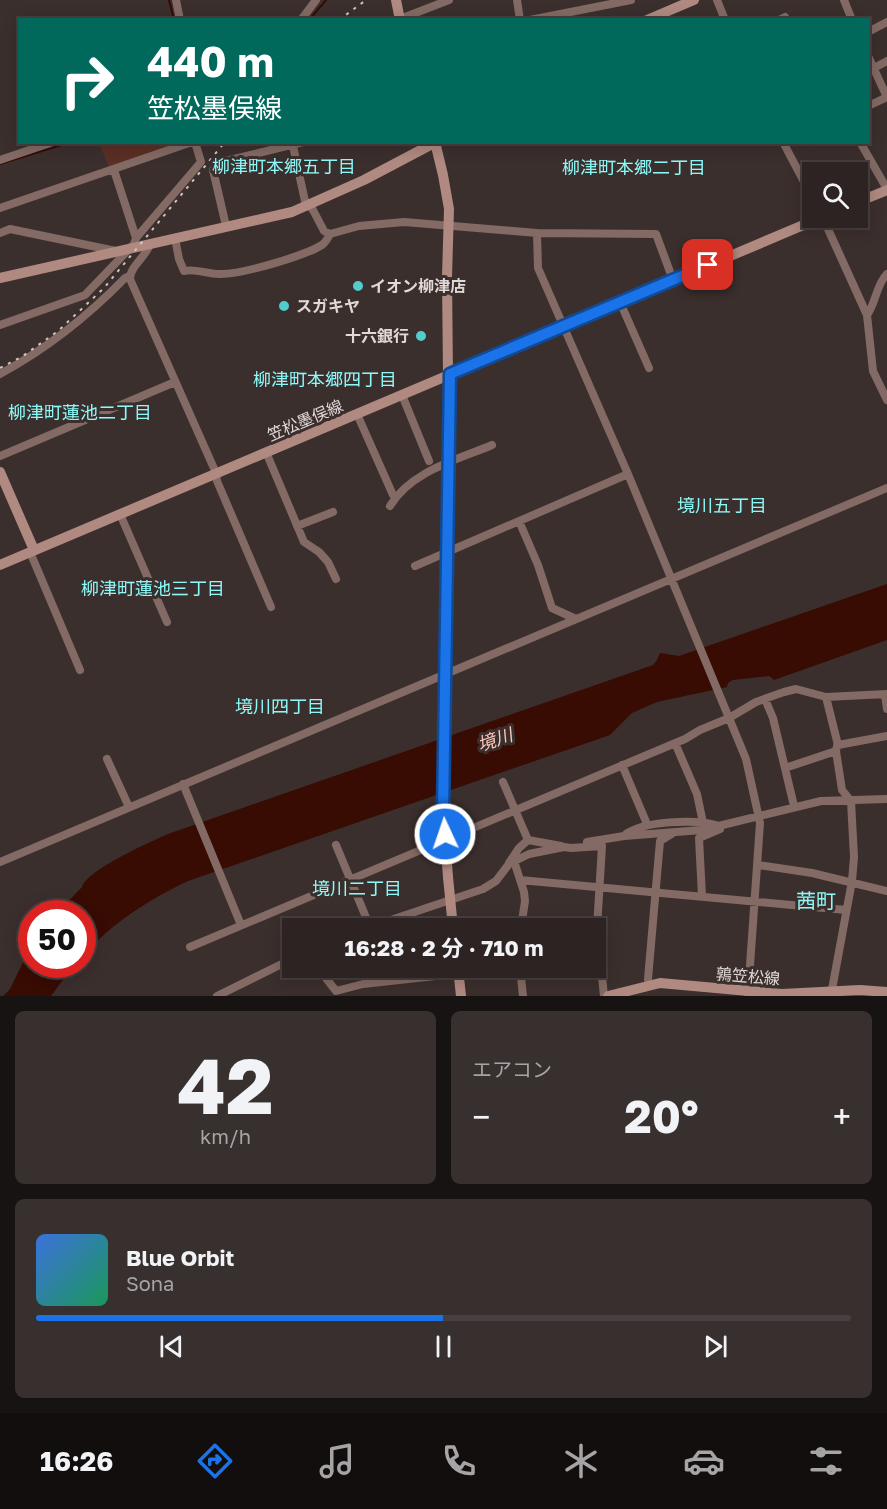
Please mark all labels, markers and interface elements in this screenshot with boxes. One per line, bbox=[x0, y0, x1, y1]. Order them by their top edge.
text: 440 m bbox=[147, 36, 274, 86]
icon: right bbox=[48, 42, 126, 120]
text: 笠松墨俣線 bbox=[147, 92, 282, 124]
district label: 柳津町本郷五丁目 bbox=[212, 155, 356, 177]
district label: 柳津町本郷二丁目 bbox=[562, 156, 706, 178]
map controls bbox=[802, 162, 868, 228]
button: search bbox=[802, 162, 868, 228]
pin bbox=[682, 239, 733, 290]
icon: arrive bbox=[691, 248, 724, 281]
place label: イオン柳津店 bbox=[370, 276, 466, 296]
marker: イオン柳津店 bbox=[351, 279, 365, 293]
place label: スガキヤ bbox=[296, 296, 360, 316]
marker: スガキヤ bbox=[277, 299, 291, 313]
place label: 十六銀行 bbox=[345, 326, 409, 346]
marker: 十六銀行 bbox=[414, 329, 428, 343]
district label: 柳津町本郷四丁目 bbox=[253, 368, 397, 390]
street label: 笠松墨俣線 bbox=[264, 395, 346, 445]
district label: 柳津町蓮池二丁目 bbox=[8, 401, 152, 423]
district label: 境川五丁目 bbox=[677, 494, 767, 516]
district label: 柳津町蓮池三丁目 bbox=[81, 577, 225, 599]
district label: 境川四丁目 bbox=[235, 695, 325, 717]
water label: 境川 bbox=[474, 722, 517, 755]
position arrow bbox=[413, 802, 477, 866]
district label: 境川二丁目 bbox=[312, 877, 402, 899]
district label: 茜町 bbox=[796, 888, 836, 912]
speed limit sign: 50 bbox=[18, 900, 96, 978]
text: 16:28 · 2 分 · 710 m bbox=[344, 934, 544, 961]
street label: 鶉笠松線 bbox=[715, 963, 781, 989]
text: 42 bbox=[177, 1038, 274, 1131]
text: エアコン bbox=[472, 1057, 552, 1081]
text: 20° bbox=[624, 1089, 699, 1143]
text: − bbox=[472, 1097, 490, 1136]
text: + bbox=[833, 1097, 851, 1136]
text: km/h bbox=[200, 1124, 251, 1148]
text: Blue Orbit bbox=[126, 1244, 234, 1271]
text: Sona bbox=[126, 1271, 174, 1295]
icon: previous bbox=[155, 1330, 188, 1363]
icon: pause bbox=[427, 1330, 460, 1363]
icon: next bbox=[699, 1330, 732, 1363]
icon: directions bbox=[194, 1440, 236, 1482]
icon: music bbox=[316, 1440, 358, 1482]
icon: phone bbox=[438, 1440, 480, 1482]
icon: climate bbox=[560, 1440, 602, 1482]
icon: car bbox=[683, 1440, 725, 1482]
icon: filters bbox=[805, 1440, 847, 1482]
text: 16:26 bbox=[40, 1445, 113, 1477]

